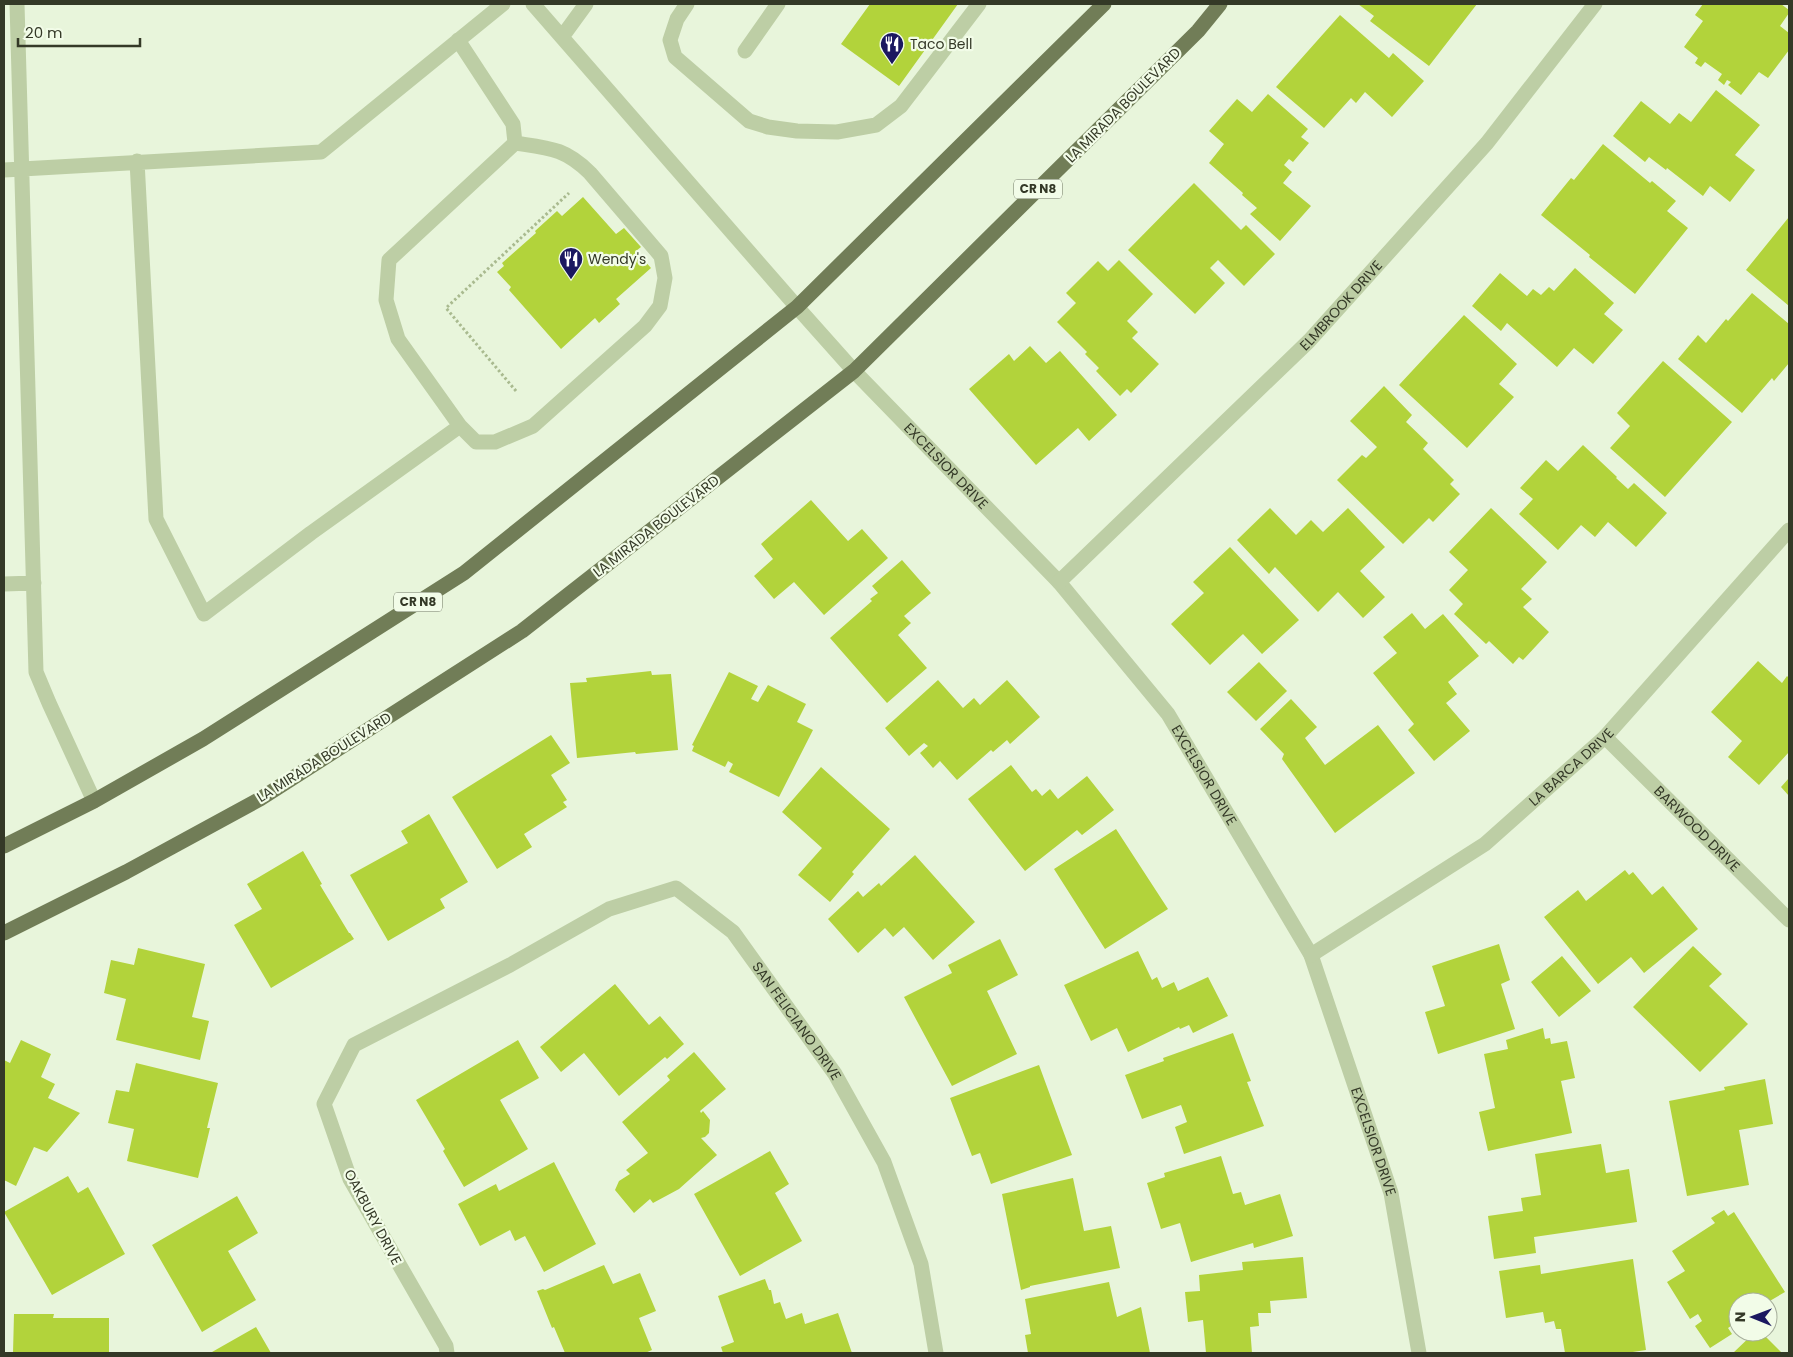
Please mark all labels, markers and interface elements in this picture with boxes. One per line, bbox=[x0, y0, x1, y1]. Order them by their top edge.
scale bar bbox=[18, 15, 140, 47]
text: 20 m bbox=[25, 22, 63, 43]
restaurant icon: Taco Bell bbox=[879, 31, 905, 65]
place label: Taco Bell bbox=[910, 34, 972, 54]
street label: LA MIRADA BOULEVARD bbox=[1061, 43, 1185, 167]
road number: CR N8 bbox=[1014, 180, 1062, 198]
restaurant icon: Wendy's bbox=[558, 246, 584, 280]
place label: Wendy's bbox=[588, 249, 646, 269]
street label: ELMBROOK DRIVE bbox=[1295, 256, 1387, 355]
street label: EXCELSIOR DRIVE bbox=[899, 418, 993, 514]
street label: LA MIRADA BOULEVARD bbox=[589, 470, 723, 582]
road number: CR N8 bbox=[394, 592, 442, 612]
street label: LA MIRADA BOULEVARD bbox=[253, 707, 395, 807]
street label: EXCELSIOR DRIVE bbox=[1167, 721, 1242, 829]
street label: LA BARCA DRIVE bbox=[1524, 724, 1618, 811]
street label: BARWOOD DRIVE bbox=[1650, 781, 1745, 876]
street label: SAN FELICIANO DRIVE bbox=[747, 957, 846, 1084]
street label: EXCELSIOR DRIVE bbox=[1346, 1084, 1401, 1198]
street label: OAKBURY DRIVE bbox=[339, 1166, 407, 1268]
north arrow bbox=[1728, 1292, 1778, 1342]
text: N bbox=[1730, 1311, 1750, 1322]

